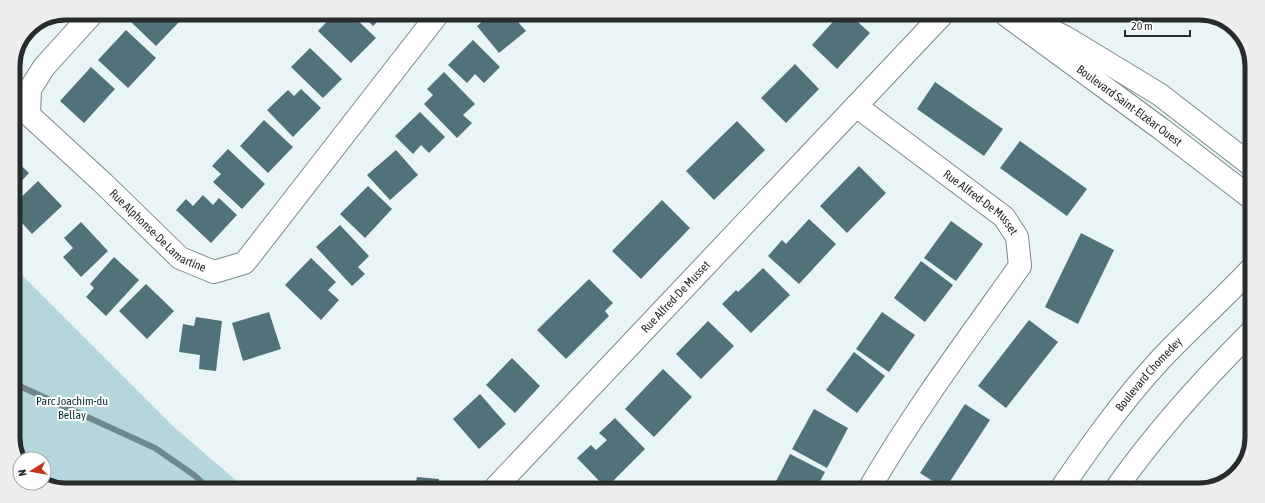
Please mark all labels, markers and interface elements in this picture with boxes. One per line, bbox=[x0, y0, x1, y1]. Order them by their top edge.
scale bar bbox=[1125, 12, 1190, 38]
text: 20 m bbox=[1131, 19, 1153, 33]
street label: Boulevard Saint-Elzéar Ouest bbox=[1074, 62, 1185, 150]
street label: Rue Alfred-De Musset bbox=[941, 167, 1021, 238]
street label: Rue Alphonse-De Lamartine bbox=[107, 186, 208, 275]
street label: Rue Alfred-De Musset bbox=[638, 257, 713, 336]
street label: Boulevard Chomedey bbox=[1113, 334, 1185, 414]
park label: Parc Joachim-du Bellay bbox=[36, 394, 108, 422]
north arrow bbox=[12, 451, 52, 491]
text: N bbox=[16, 469, 29, 477]

